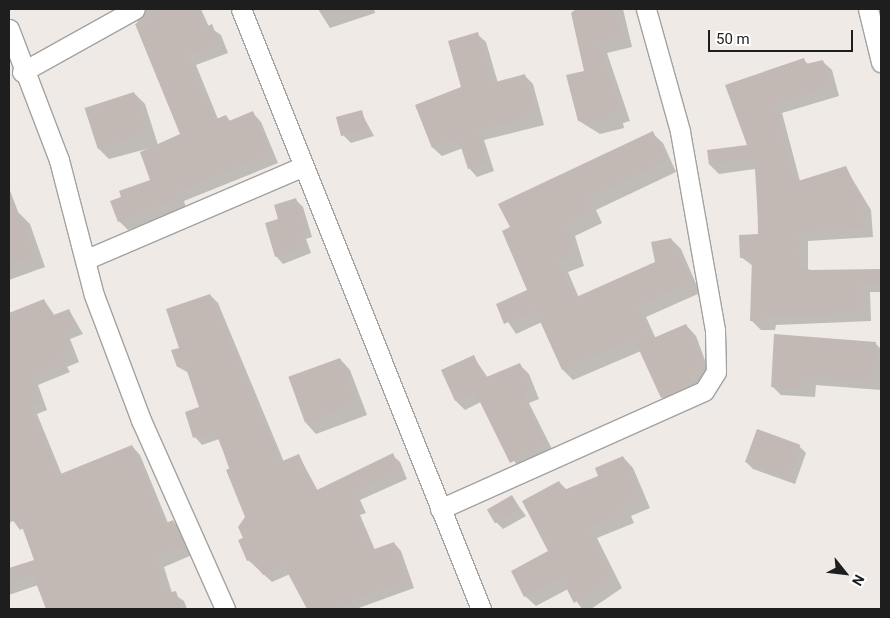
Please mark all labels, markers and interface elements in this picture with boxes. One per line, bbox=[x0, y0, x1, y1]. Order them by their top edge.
scale bar bbox=[710, 20, 855, 52]
text: 50 m bbox=[716, 30, 750, 48]
north arrow bbox=[820, 548, 870, 598]
text: N bbox=[849, 572, 868, 588]

